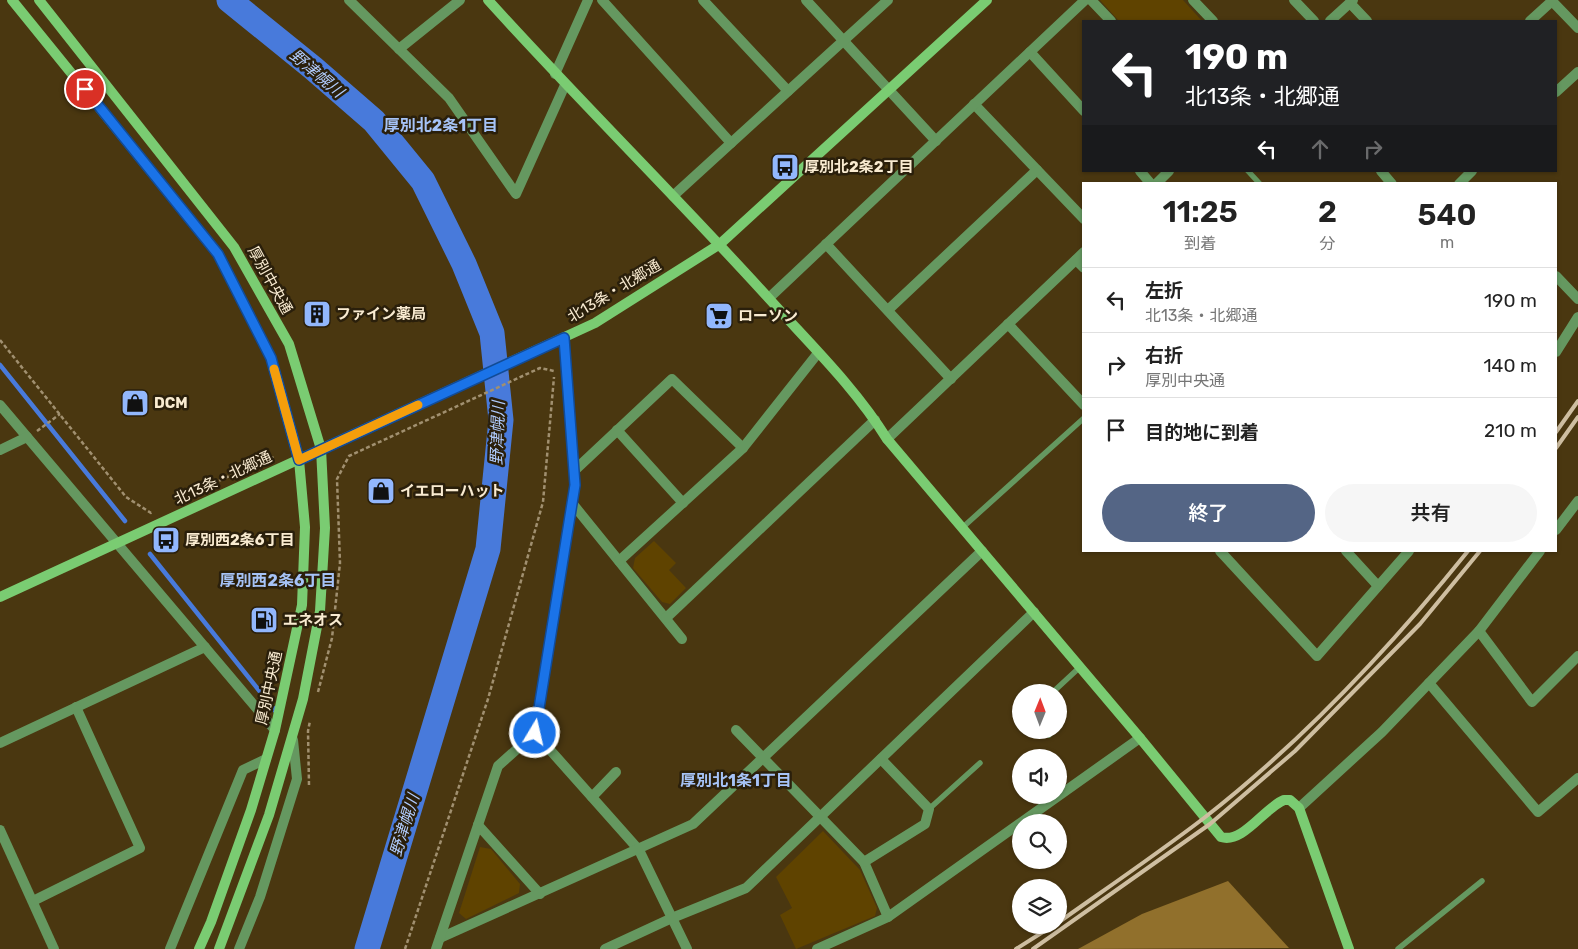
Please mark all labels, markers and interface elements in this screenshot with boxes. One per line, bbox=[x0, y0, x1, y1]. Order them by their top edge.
text: 190 m bbox=[1185, 36, 1288, 78]
icon: left bbox=[1102, 40, 1167, 105]
water label: 野津幌川 bbox=[286, 46, 349, 103]
pin bbox=[64, 68, 106, 110]
icon: arrive bbox=[71, 75, 99, 103]
text: 北13条・北郷通 bbox=[1185, 83, 1340, 110]
district label: 厚別北2条1丁目 bbox=[384, 116, 498, 135]
icon: left bbox=[1253, 135, 1281, 163]
icon: ahead bbox=[1306, 135, 1334, 163]
icon: right bbox=[1359, 135, 1387, 163]
bus stop icon: 厚別北2条2丁目 bbox=[770, 152, 800, 182]
place label: 厚別北2条2丁目 bbox=[804, 158, 914, 176]
text: 11:25 bbox=[1162, 194, 1238, 230]
text: 2 bbox=[1318, 194, 1337, 230]
text: 540 bbox=[1418, 197, 1477, 233]
text: m bbox=[1440, 233, 1454, 252]
text: 到着 bbox=[1184, 234, 1216, 253]
text: 分 bbox=[1320, 234, 1336, 253]
street label: 厚別中央通 bbox=[244, 243, 296, 317]
street label: 北13条・北郷通 bbox=[564, 256, 664, 326]
text: 左折 bbox=[1145, 279, 1183, 302]
icon: left bbox=[1102, 286, 1130, 314]
text: 190 m bbox=[1484, 289, 1537, 312]
building icon: ファイン薬局 bbox=[302, 299, 332, 329]
supermarket icon: ローソン bbox=[704, 301, 734, 331]
place label: ファイン薬局 bbox=[336, 305, 426, 323]
text: 北13条・北郷通 bbox=[1145, 306, 1257, 325]
place label: ローソン bbox=[738, 307, 798, 325]
text: 右折 bbox=[1145, 344, 1183, 367]
icon: right bbox=[1102, 351, 1130, 379]
text: 140 m bbox=[1483, 354, 1537, 377]
text: 厚別中央通 bbox=[1145, 371, 1225, 390]
shop icon: DCM bbox=[120, 388, 150, 418]
place label: DCM bbox=[154, 394, 188, 412]
water label: 野津幌川 bbox=[487, 399, 508, 465]
icon: arrive bbox=[1102, 416, 1130, 444]
text: 210 m bbox=[1484, 419, 1537, 442]
text: 目的地に到着 bbox=[1145, 421, 1259, 444]
street label: 北13条・北郷通 bbox=[171, 448, 275, 508]
shop icon: イエローハット bbox=[366, 476, 396, 506]
place label: イエローハット bbox=[400, 482, 505, 500]
button: 終了 bbox=[1102, 484, 1315, 542]
button: 共有 bbox=[1325, 484, 1537, 542]
bus stop icon: 厚別西2条6丁目 bbox=[151, 525, 181, 555]
place label: 厚別西2条6丁目 bbox=[185, 531, 295, 549]
district label: 厚別西2条6丁目 bbox=[220, 571, 336, 590]
fuel station icon: エネオス bbox=[249, 605, 279, 635]
place label: エネオス bbox=[283, 611, 343, 629]
street label: 厚別中央通 bbox=[252, 649, 286, 727]
north arrow bbox=[1012, 684, 1068, 739]
map controls bbox=[1012, 684, 1067, 934]
position arrow bbox=[508, 706, 560, 758]
button: sound bbox=[1012, 749, 1067, 804]
district label: 厚別北1条1丁目 bbox=[680, 771, 792, 790]
water label: 野津幌川 bbox=[386, 790, 424, 859]
button: search bbox=[1012, 814, 1067, 869]
button: layers bbox=[1012, 879, 1067, 934]

